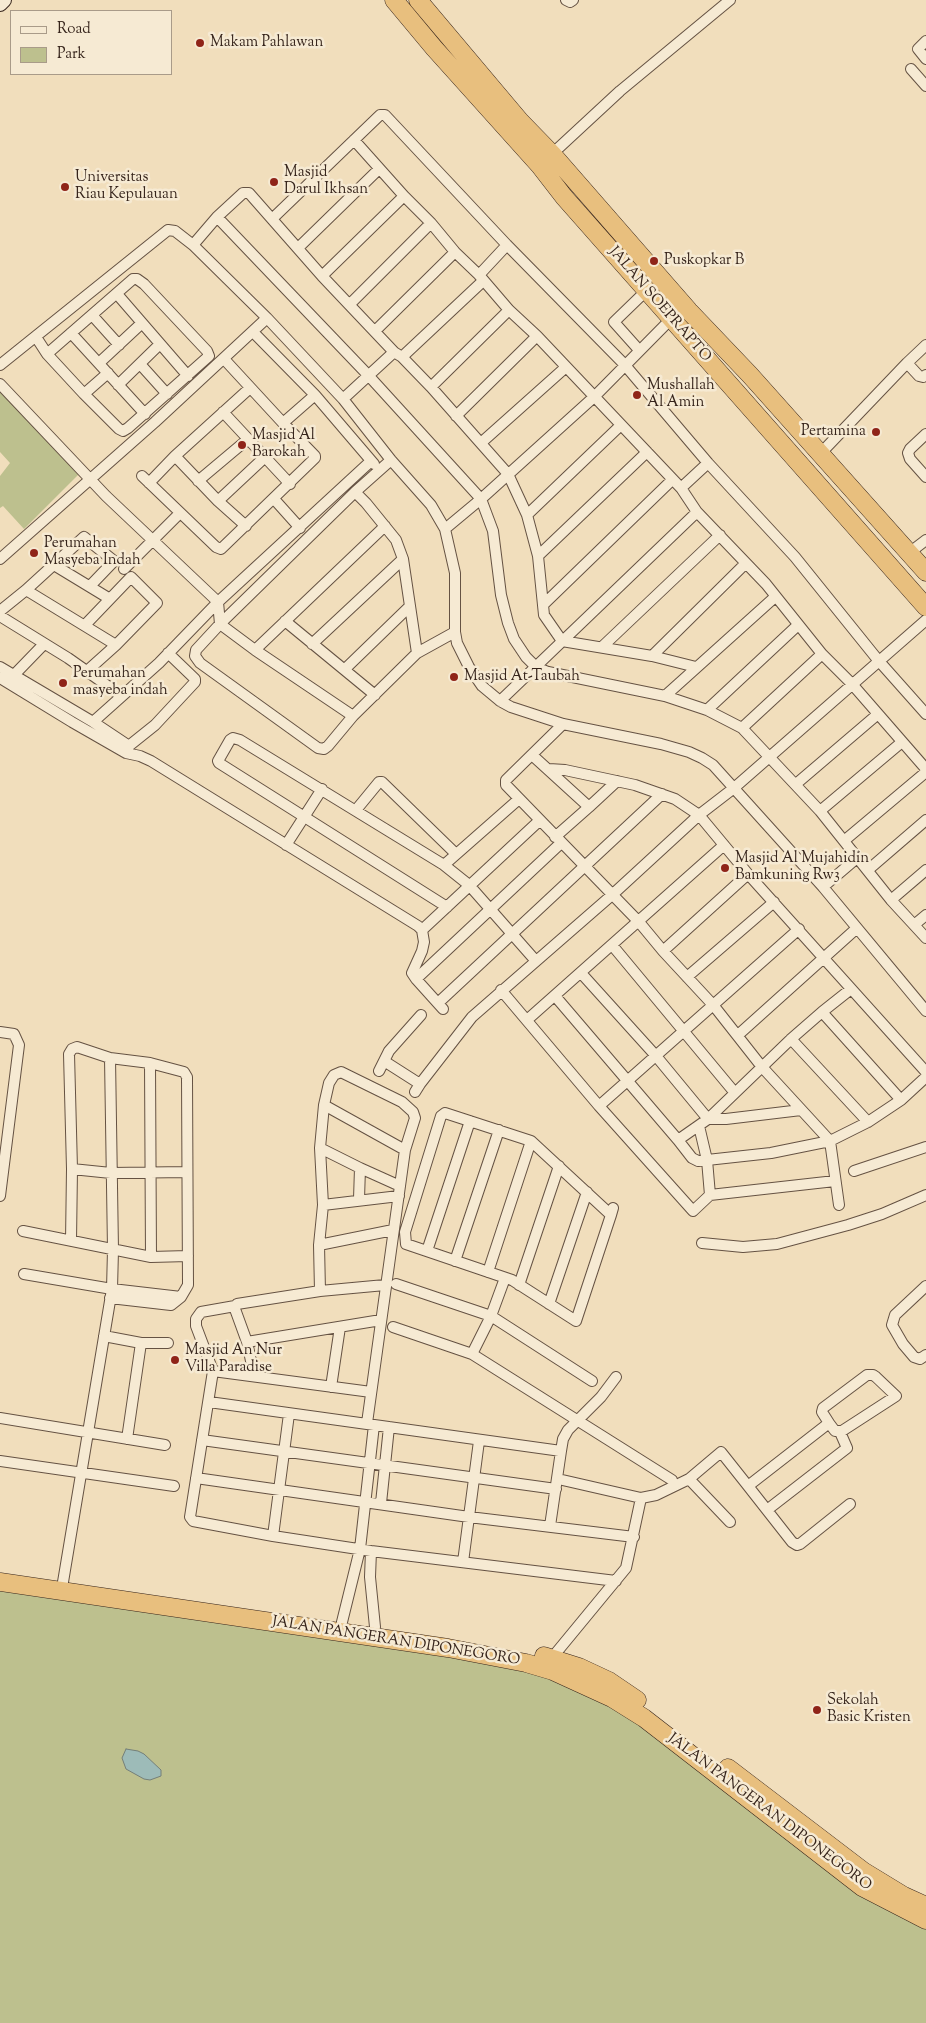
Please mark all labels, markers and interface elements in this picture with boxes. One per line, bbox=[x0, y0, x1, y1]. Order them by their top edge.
legend bbox=[10, 10, 172, 75]
text: Road bbox=[57, 19, 91, 40]
place label: Makam Pahlawan bbox=[210, 34, 323, 52]
marker: Makam Pahlawan bbox=[194, 37, 206, 49]
text: Park bbox=[57, 44, 86, 65]
place label: Masjid Darul Ikhsan bbox=[284, 164, 368, 199]
place label: Universitas Riau Kepulauan bbox=[75, 169, 178, 204]
marker: Masjid Darul Ikhsan bbox=[268, 176, 280, 188]
marker: Universitas Riau Kepulauan bbox=[59, 181, 71, 193]
street label: JALAN SOEPRAPTO bbox=[604, 244, 714, 366]
place label: Puskopkar B bbox=[664, 252, 744, 270]
marker: Puskopkar B bbox=[648, 255, 660, 267]
place label: Mushallah Al Amin bbox=[647, 377, 715, 412]
marker: Mushallah Al Amin bbox=[631, 389, 643, 401]
place label: Pertamina bbox=[801, 423, 866, 441]
marker: Pertamina bbox=[870, 426, 882, 438]
place label: Masjid Al Barokah bbox=[252, 427, 315, 462]
marker: Masjid Al Barokah bbox=[236, 439, 248, 451]
place label: Perumahan Masyeba Indah bbox=[44, 535, 141, 570]
marker: Perumahan Masyeba Indah bbox=[28, 547, 40, 559]
place label: Perumahan masyeba indah bbox=[73, 665, 168, 700]
place label: Masjid At-Taubah bbox=[464, 668, 580, 686]
marker: Masjid At-Taubah bbox=[448, 671, 460, 683]
marker: Perumahan masyeba indah bbox=[57, 677, 69, 689]
place label: Masjid Al Mujahidin Bamkuning Rw3 bbox=[735, 850, 869, 885]
marker: Masjid Al Mujahidin Bamkuning Rw3 bbox=[719, 862, 731, 874]
place label: Masjid An Nur Villa Paradise bbox=[185, 1342, 282, 1377]
marker: Masjid An Nur Villa Paradise bbox=[169, 1354, 181, 1366]
street label: JALAN PANGERAN DIPONEGORO bbox=[271, 1614, 521, 1670]
place label: Sekolah Basic Kristen bbox=[827, 1692, 911, 1727]
marker: Sekolah Basic Kristen bbox=[811, 1704, 823, 1716]
street label: JALAN PANGERAN DIPONEGORO bbox=[663, 1730, 875, 1896]

